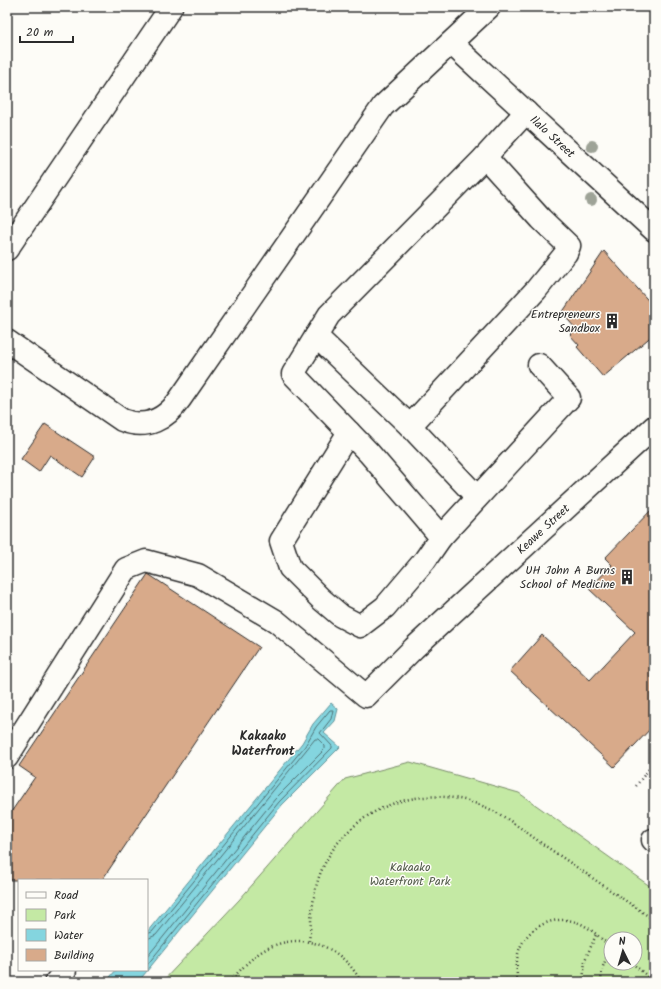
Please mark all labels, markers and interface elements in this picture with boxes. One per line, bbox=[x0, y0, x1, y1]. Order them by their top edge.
scale bar bbox=[20, 18, 73, 44]
text: 20 m bbox=[26, 23, 54, 42]
street label: Ilalo Street bbox=[525, 111, 580, 163]
place label: Entrepreneurs Sandbox bbox=[531, 305, 601, 338]
building icon: Entrepreneurs Sandbox bbox=[603, 312, 621, 330]
street label: Keawe Street bbox=[512, 499, 574, 559]
place label: UH John A Burns School of Medicine bbox=[520, 561, 616, 594]
building icon: UH John A Burns School of Medicine bbox=[618, 568, 636, 586]
district label: Kakaako Waterfront bbox=[231, 726, 295, 762]
park label: Kakaako Waterfront Park bbox=[370, 858, 451, 891]
legend bbox=[18, 879, 148, 971]
text: Road bbox=[54, 886, 79, 905]
text: Park bbox=[54, 906, 76, 925]
text: Water bbox=[54, 926, 84, 945]
north arrow bbox=[603, 931, 643, 971]
text: N bbox=[618, 933, 627, 951]
text: Building bbox=[54, 946, 94, 965]

